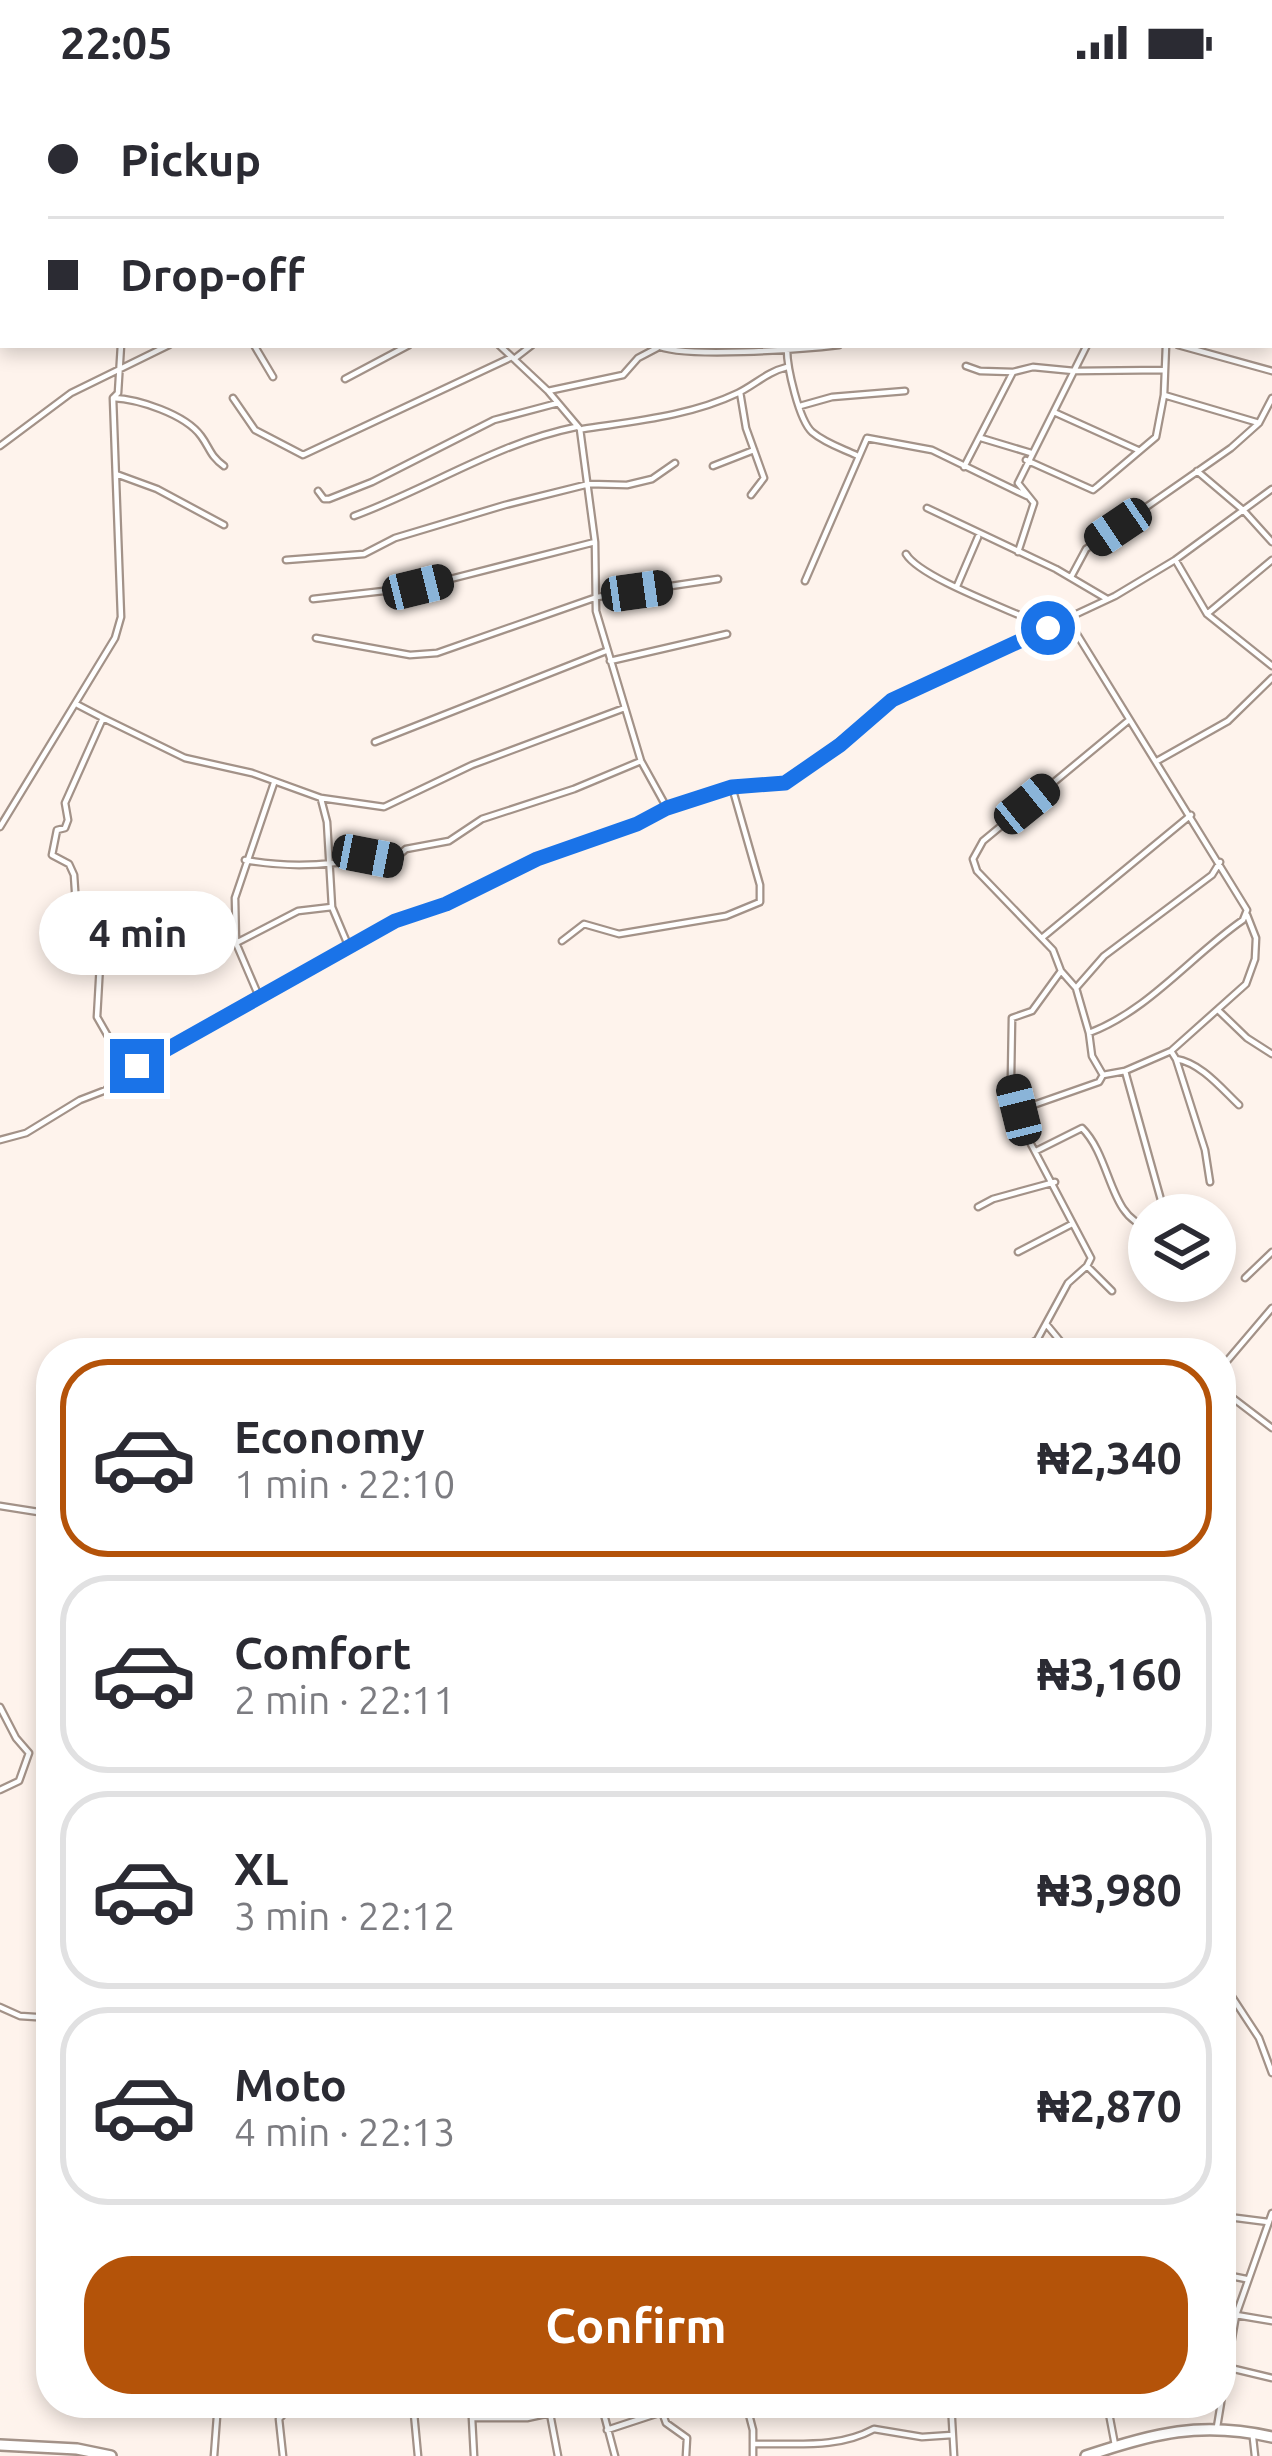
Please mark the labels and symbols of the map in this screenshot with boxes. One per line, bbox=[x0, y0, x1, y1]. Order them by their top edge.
car bbox=[1078, 492, 1158, 562]
car bbox=[379, 561, 457, 613]
car bbox=[599, 568, 675, 614]
route start bbox=[1021, 601, 1075, 655]
car bbox=[988, 767, 1066, 841]
car bbox=[329, 831, 407, 881]
callout: 4 min bbox=[38, 892, 236, 976]
route end bbox=[110, 1039, 164, 1093]
car bbox=[993, 1071, 1045, 1149]

